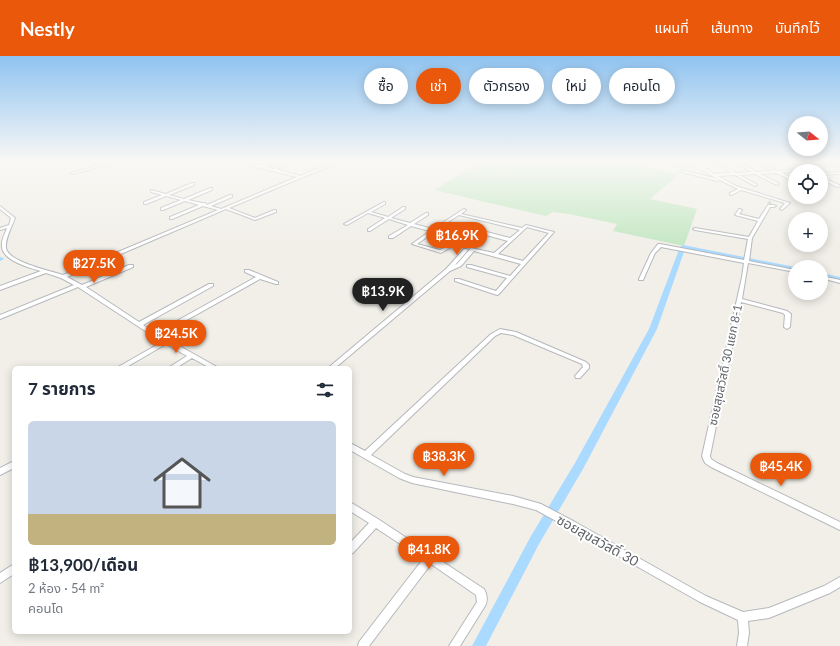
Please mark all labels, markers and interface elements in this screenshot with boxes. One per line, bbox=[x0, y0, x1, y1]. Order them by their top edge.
text: Nestly bbox=[20, 17, 75, 40]
text: แผนที่ bbox=[655, 19, 689, 36]
text: เส้นทาง bbox=[711, 19, 753, 36]
text: บันทึกไว้ bbox=[775, 19, 820, 36]
chip: ซื้อ bbox=[364, 68, 408, 104]
chip: เช่า bbox=[416, 68, 461, 104]
chip: ตัวกรอง bbox=[469, 68, 544, 104]
chip: ใหม่ bbox=[552, 68, 601, 104]
chip: คอนโด bbox=[609, 68, 675, 104]
north arrow bbox=[788, 116, 828, 156]
map controls bbox=[788, 116, 828, 300]
button: locate bbox=[788, 164, 828, 204]
button: + bbox=[788, 212, 828, 252]
pin: ฿16.9K bbox=[424, 222, 490, 256]
text: ฿16.9K bbox=[435, 227, 479, 243]
pin: ฿27.5K bbox=[61, 250, 127, 284]
text: ฿27.5K bbox=[72, 255, 116, 271]
button: − bbox=[788, 260, 828, 300]
pin: ฿13.9K bbox=[350, 278, 416, 312]
text: ฿13.9K bbox=[361, 283, 405, 299]
street label: ซอยสุขสวัสดิ์ 30 แยก 8-1 bbox=[705, 303, 745, 427]
pin: ฿24.5K bbox=[143, 320, 209, 354]
text: ฿24.5K bbox=[154, 325, 198, 341]
text: 7 รายการ bbox=[28, 378, 96, 399]
icon: filters bbox=[314, 379, 336, 401]
pin: ฿38.3K bbox=[411, 443, 477, 477]
icon: home bbox=[146, 447, 218, 519]
text: ฿38.3K bbox=[422, 448, 466, 464]
pin: ฿45.4K bbox=[748, 453, 814, 487]
text: ฿45.4K bbox=[759, 458, 803, 474]
street label: ซอยสุขสวัสดิ์ 30 bbox=[554, 510, 642, 570]
pin: ฿41.8K bbox=[396, 536, 462, 570]
text: ฿41.8K bbox=[407, 541, 451, 557]
text: ฿13,900/เดือน bbox=[28, 554, 138, 575]
text: 2 ห้อง · 54 m² bbox=[28, 580, 104, 596]
text: คอนโด bbox=[28, 600, 63, 616]

